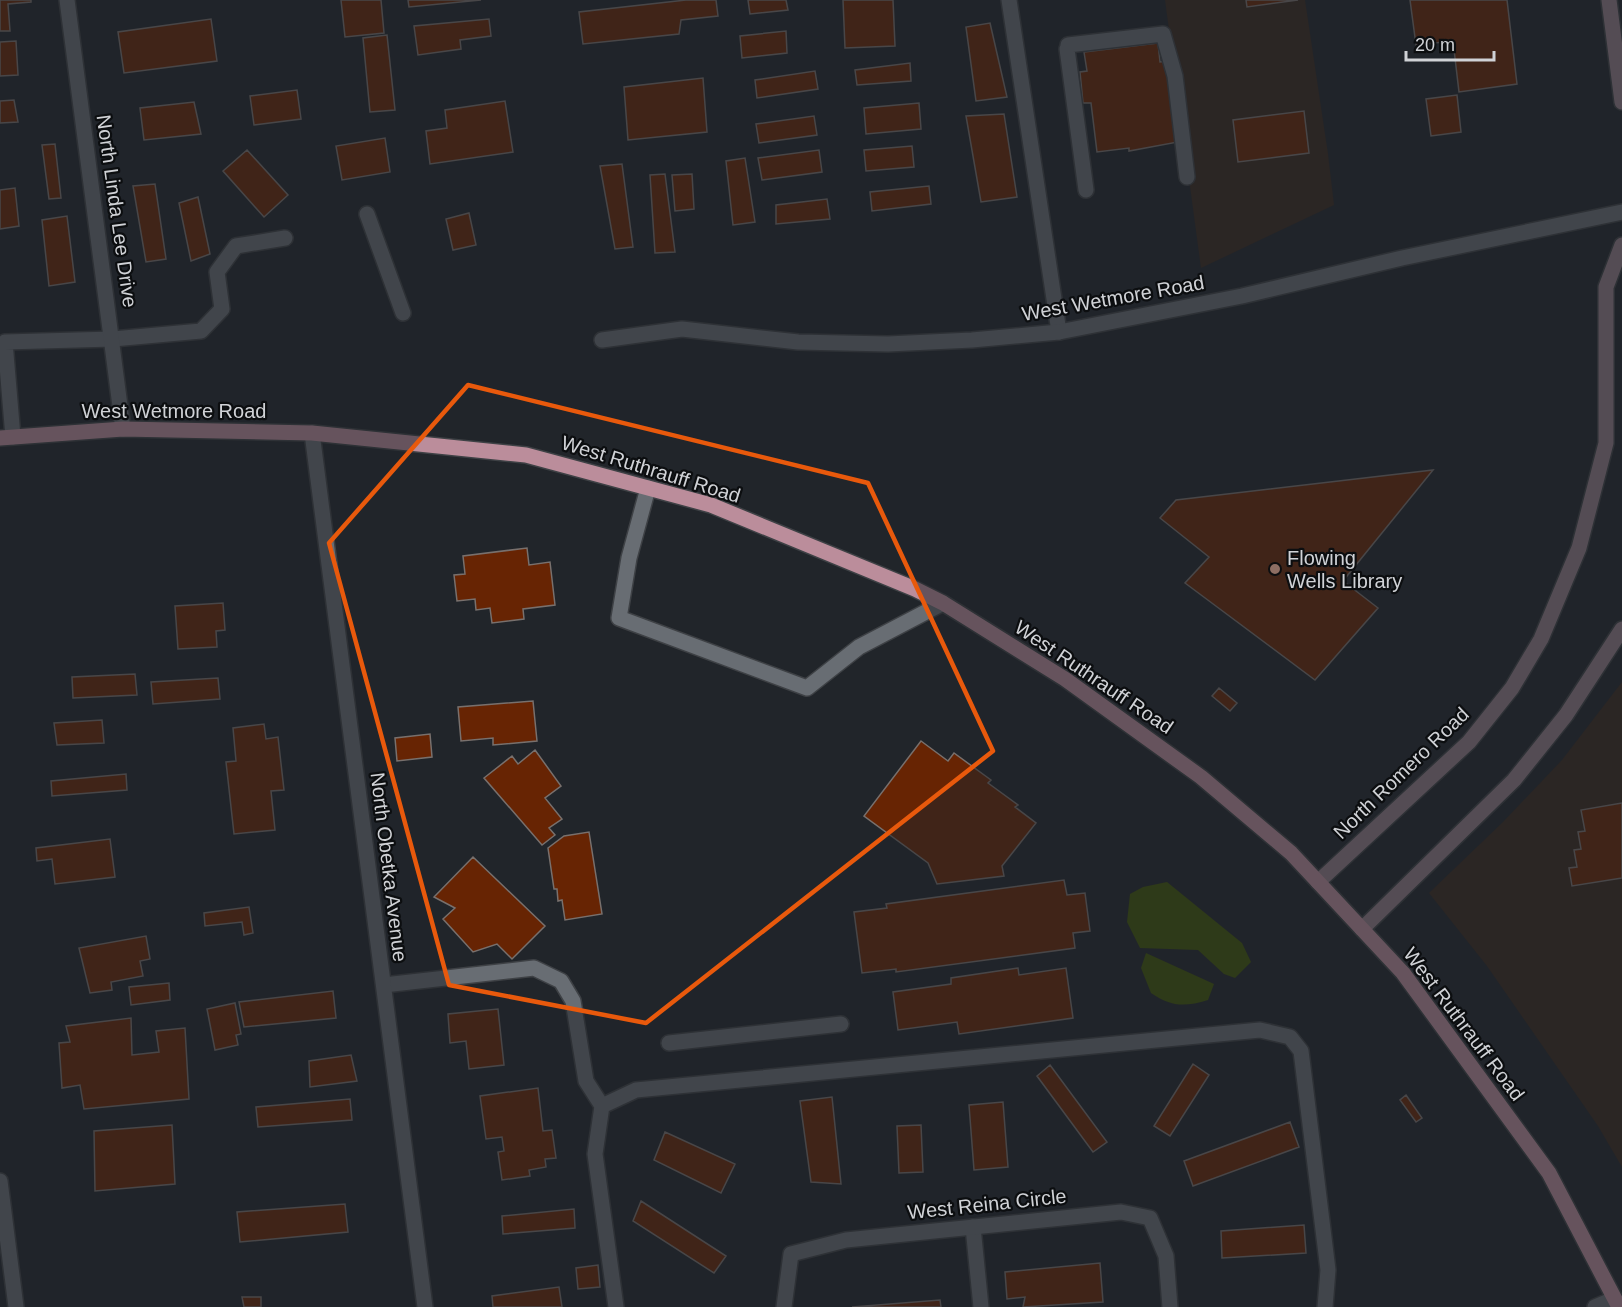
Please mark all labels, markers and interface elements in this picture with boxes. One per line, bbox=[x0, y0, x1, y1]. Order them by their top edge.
scale bar bbox=[1406, 24, 1494, 62]
text: 20 m bbox=[1415, 35, 1455, 55]
street label: North Linda Lee Drive bbox=[93, 113, 141, 309]
street label: West Wetmore Road bbox=[1020, 271, 1206, 325]
street label: West Wetmore Road bbox=[82, 400, 266, 422]
street label: West Ruthrauff Road bbox=[559, 431, 743, 507]
place label: Flowing Wells Library bbox=[1287, 547, 1402, 592]
marker: Flowing Wells Library bbox=[1268, 562, 1282, 576]
street label: West Ruthrauff Road bbox=[1011, 616, 1177, 738]
street label: North Romero Road bbox=[1329, 703, 1473, 843]
street label: North Obetka Avenue bbox=[366, 771, 412, 963]
street label: West Ruthrauff Road bbox=[1399, 943, 1529, 1105]
street label: West Reina Circle bbox=[906, 1185, 1068, 1223]

